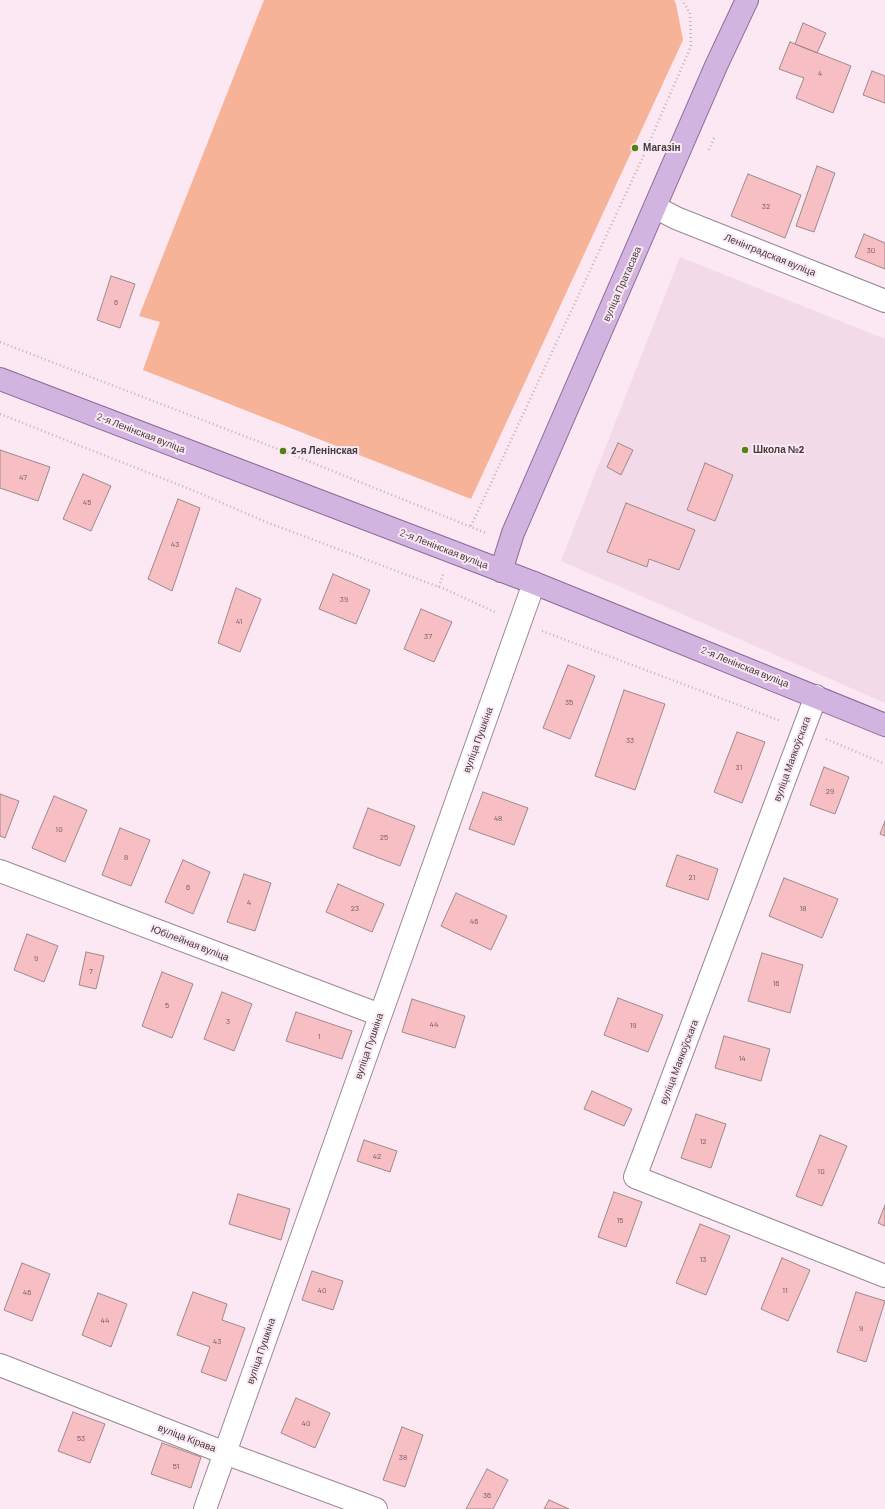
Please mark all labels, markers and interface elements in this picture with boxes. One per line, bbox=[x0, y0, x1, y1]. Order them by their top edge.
house number: 4 bbox=[818, 68, 822, 78]
place label: Магазін bbox=[643, 142, 681, 154]
marker: Магазін bbox=[630, 143, 640, 153]
house number: 32 bbox=[762, 201, 770, 211]
street label: Ленінградская вуліца bbox=[722, 231, 818, 279]
street label: вуліца Пратасава bbox=[600, 245, 644, 323]
house number: 30 bbox=[867, 245, 875, 255]
house number: 6 bbox=[114, 297, 118, 307]
street label: 2-я Ленінская вуліца bbox=[95, 411, 187, 455]
place label: Школа №2 bbox=[753, 444, 804, 456]
place label: 2-я Ленінская bbox=[291, 445, 358, 457]
marker: Школа №2 bbox=[740, 445, 750, 455]
marker: 2-я Ленінская bbox=[278, 446, 288, 456]
house number: 47 bbox=[19, 472, 27, 482]
house number: 45 bbox=[83, 497, 91, 507]
street label: 2-я Ленінская вуліца bbox=[398, 527, 490, 571]
house number: 43 bbox=[171, 539, 179, 549]
house number: 39 bbox=[340, 594, 348, 604]
house number: 41 bbox=[236, 616, 242, 626]
house number: 37 bbox=[424, 631, 432, 641]
street label: 2-я Ленінская вуліца bbox=[699, 644, 791, 690]
house number: 35 bbox=[565, 697, 573, 707]
street label: вуліца Пушкіна bbox=[461, 705, 495, 775]
street label: вуліца Маякоўскага bbox=[771, 715, 813, 803]
house number: 33 bbox=[626, 735, 634, 745]
house number: 31 bbox=[736, 762, 742, 772]
house number: 29 bbox=[826, 786, 834, 796]
house number: 48 bbox=[494, 813, 502, 823]
house number: 10 bbox=[55, 824, 63, 834]
house number: 25 bbox=[380, 832, 388, 842]
house number: 8 bbox=[124, 852, 128, 862]
house number: 21 bbox=[689, 872, 695, 882]
house number: 6 bbox=[186, 882, 190, 892]
house number: 4 bbox=[247, 897, 251, 907]
house number: 23 bbox=[351, 903, 359, 913]
house number: 18 bbox=[800, 903, 806, 913]
house number: 46 bbox=[470, 916, 478, 926]
street label: Юбілейная вуліца bbox=[149, 923, 231, 963]
house number: 9 bbox=[34, 953, 38, 963]
house number: 7 bbox=[89, 966, 93, 976]
house number: 16 bbox=[773, 978, 779, 988]
house number: 5 bbox=[165, 1000, 169, 1010]
street label: вуліца Пушкіна bbox=[352, 1011, 386, 1081]
house number: 3 bbox=[226, 1016, 230, 1026]
street label: вуліца Маякоўскага bbox=[657, 1018, 701, 1106]
house number: 44 bbox=[430, 1019, 438, 1029]
house number: 19 bbox=[630, 1020, 636, 1030]
house number: 1 bbox=[318, 1031, 320, 1041]
house number: 14 bbox=[738, 1053, 746, 1063]
house number: 12 bbox=[699, 1136, 707, 1146]
house number: 42 bbox=[373, 1151, 381, 1161]
house number: 10 bbox=[817, 1166, 825, 1176]
house number: 15 bbox=[617, 1215, 623, 1225]
house number: 13 bbox=[700, 1254, 706, 1264]
house number: 40 bbox=[318, 1285, 326, 1295]
house number: 11 bbox=[782, 1285, 788, 1295]
house number: 46 bbox=[23, 1287, 31, 1297]
house number: 44 bbox=[101, 1315, 109, 1325]
street label: вуліца Пушкіна bbox=[244, 1316, 278, 1386]
house number: 9 bbox=[859, 1323, 863, 1333]
house number: 43 bbox=[213, 1336, 221, 1346]
house number: 40 bbox=[302, 1418, 310, 1428]
street label: вуліца Кірава bbox=[156, 1421, 218, 1455]
house number: 53 bbox=[77, 1433, 85, 1443]
house number: 38 bbox=[399, 1452, 407, 1462]
house number: 51 bbox=[173, 1461, 179, 1471]
house number: 36 bbox=[483, 1490, 491, 1500]

